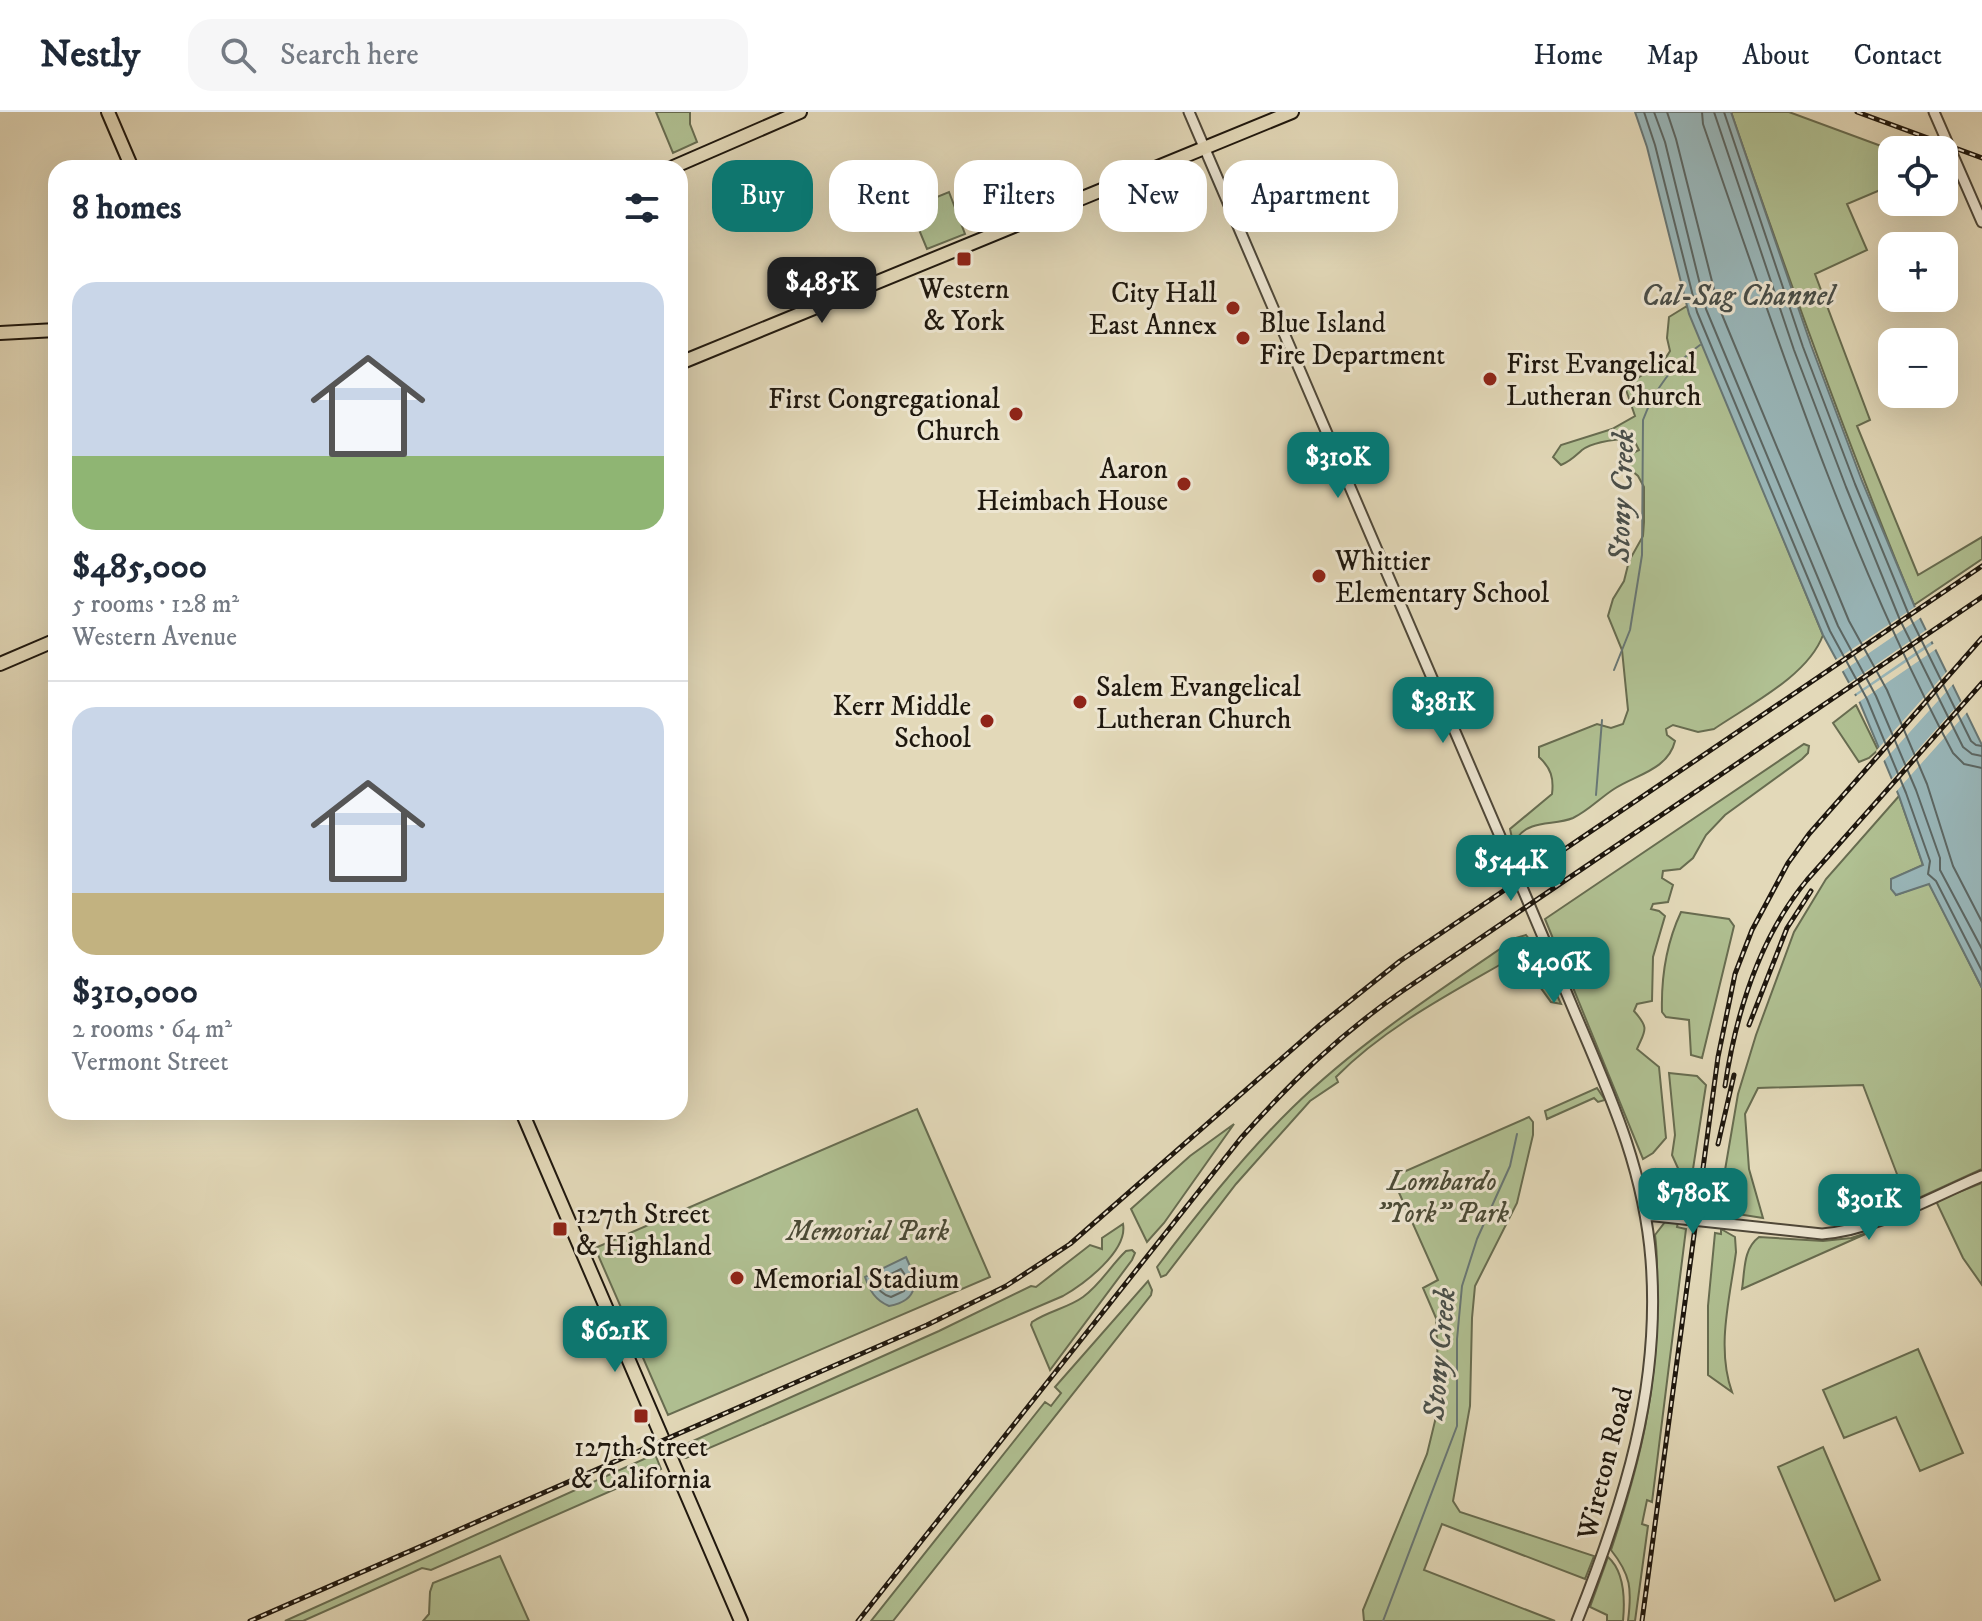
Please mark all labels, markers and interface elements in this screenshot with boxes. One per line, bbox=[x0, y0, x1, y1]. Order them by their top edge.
search box bbox=[188, 19, 748, 91]
text: Nestly bbox=[40, 31, 140, 79]
icon: search bbox=[216, 33, 260, 77]
text: Search here bbox=[280, 37, 419, 74]
text: Home bbox=[1534, 38, 1603, 73]
text: Map bbox=[1647, 38, 1698, 73]
text: About bbox=[1742, 38, 1809, 73]
text: Contact bbox=[1853, 38, 1942, 73]
map controls bbox=[1878, 136, 1958, 408]
button: locate bbox=[1878, 136, 1958, 216]
chip: Buy bbox=[712, 160, 813, 232]
chip: Rent bbox=[829, 160, 938, 232]
chip: Filters bbox=[954, 160, 1083, 232]
chip: New bbox=[1099, 160, 1207, 232]
chip: Apartment bbox=[1223, 160, 1398, 232]
icon: filters bbox=[620, 186, 664, 230]
text: 8 homes bbox=[72, 187, 181, 229]
button: + bbox=[1878, 232, 1958, 312]
marker: Western & York bbox=[955, 250, 973, 268]
pin: $485K bbox=[766, 257, 878, 325]
text: $485K bbox=[785, 266, 859, 299]
place label: Western & York bbox=[918, 272, 1010, 339]
place label: City Hall East Annex bbox=[1089, 276, 1218, 343]
water label: Cal-Sag Channel bbox=[1641, 278, 1838, 315]
marker: City Hall East Annex bbox=[1224, 299, 1242, 317]
place label: Blue Island Fire Department bbox=[1259, 306, 1445, 373]
button: − bbox=[1878, 328, 1958, 408]
marker: Blue Island Fire Department bbox=[1234, 329, 1252, 347]
icon: home bbox=[296, 334, 440, 478]
place label: First Evangelical Lutheran Church bbox=[1506, 347, 1702, 414]
marker: First Evangelical Lutheran Church bbox=[1481, 370, 1499, 388]
place label: First Congregational Church bbox=[768, 382, 1001, 449]
marker: First Congregational Church bbox=[1007, 405, 1025, 423]
water label: Stony Creek bbox=[1602, 429, 1643, 564]
pin: $310K bbox=[1282, 432, 1394, 500]
text: $310K bbox=[1305, 441, 1371, 474]
place label: Aaron Heimbach House bbox=[976, 452, 1168, 519]
marker: Aaron Heimbach House bbox=[1175, 475, 1193, 493]
place label: Whittier Elementary School bbox=[1334, 544, 1550, 611]
text: $485,000 bbox=[72, 546, 207, 588]
marker: Whittier Elementary School bbox=[1310, 567, 1328, 585]
text: 5 rooms · 128 m² bbox=[72, 588, 239, 621]
text: Western Avenue bbox=[72, 621, 237, 654]
place label: Salem Evangelical Lutheran Church bbox=[1096, 670, 1301, 737]
pin: $381K bbox=[1387, 677, 1499, 745]
text: $381K bbox=[1411, 686, 1475, 719]
place label: Kerr Middle School bbox=[833, 689, 972, 756]
marker: Salem Evangelical Lutheran Church bbox=[1071, 693, 1089, 711]
marker: Kerr Middle School bbox=[978, 712, 996, 730]
icon: home bbox=[296, 759, 440, 903]
pin: $544K bbox=[1455, 835, 1567, 903]
text: $544K bbox=[1474, 844, 1548, 877]
pin: $406K bbox=[1498, 937, 1610, 1005]
text: $406K bbox=[1517, 946, 1591, 979]
text: $310,000 bbox=[72, 971, 198, 1013]
text: 2 rooms · 64 m² bbox=[72, 1013, 232, 1046]
text: Vermont Street bbox=[72, 1046, 228, 1079]
park label: Lombardo "York" Park bbox=[1375, 1164, 1509, 1231]
pin: $780K bbox=[1637, 1168, 1749, 1236]
pin: $301K bbox=[1813, 1174, 1925, 1242]
text: $780K bbox=[1656, 1177, 1730, 1210]
text: $301K bbox=[1836, 1183, 1902, 1216]
place label: 127th Street & Highland bbox=[576, 1197, 711, 1264]
park label: Memorial Park bbox=[785, 1214, 950, 1249]
marker: 127th Street & Highland bbox=[551, 1220, 569, 1238]
place label: Memorial Stadium bbox=[753, 1262, 959, 1297]
marker: Memorial Stadium bbox=[728, 1269, 746, 1287]
water label: Stony Creek bbox=[1416, 1286, 1465, 1423]
pin: $621K bbox=[559, 1306, 671, 1374]
text: $621K bbox=[581, 1315, 649, 1348]
street label: Wireton Road bbox=[1569, 1383, 1641, 1544]
marker: 127th Street & California bbox=[632, 1407, 650, 1425]
place label: 127th Street & California bbox=[571, 1430, 711, 1497]

